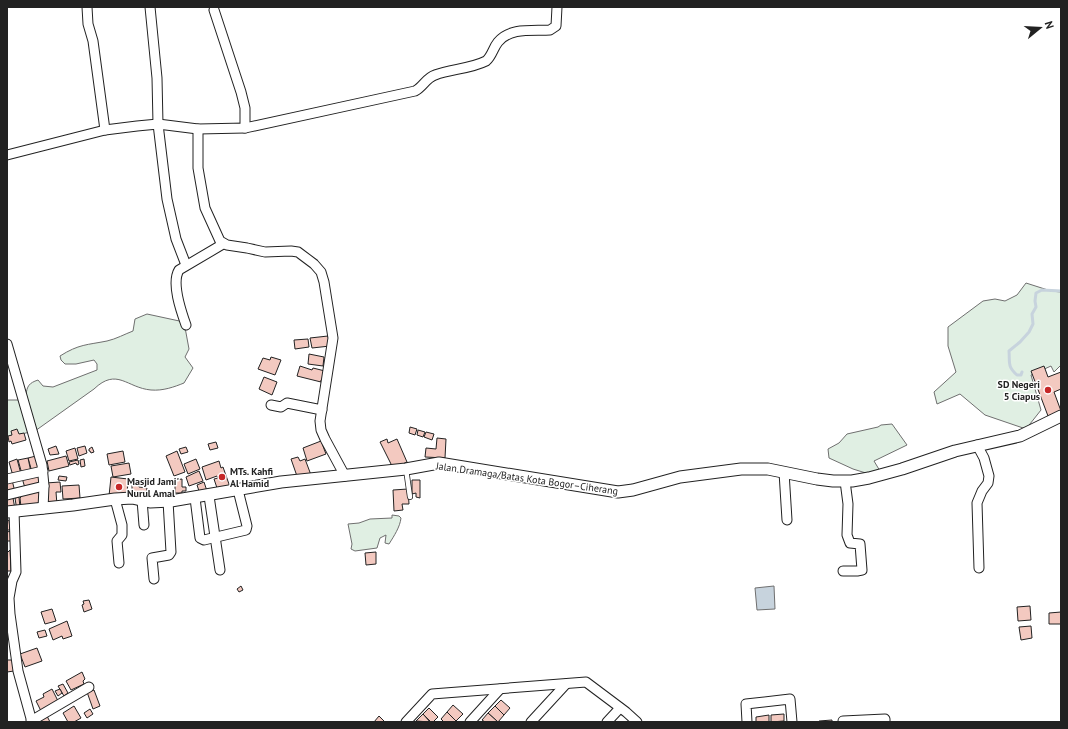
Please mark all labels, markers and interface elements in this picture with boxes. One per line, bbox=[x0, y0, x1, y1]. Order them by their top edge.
north arrow bbox=[1020, 8, 1060, 48]
text: N bbox=[1042, 19, 1057, 31]
place label: SD Negeri 5 Ciapus bbox=[998, 378, 1040, 403]
marker: SD Negeri 5 Ciapus bbox=[1043, 385, 1053, 395]
street label: Jalan Dramaga/Batas Kota Bogor–Ciherang bbox=[434, 459, 619, 498]
place label: MTs. Kahfi Al Hamid bbox=[230, 465, 273, 490]
marker: MTs. Kahfi Al Hamid bbox=[217, 472, 227, 482]
place label: Masjid Jami' Nurul Amal bbox=[127, 475, 180, 500]
marker: Masjid Jami' Nurul Amal bbox=[114, 482, 124, 492]

